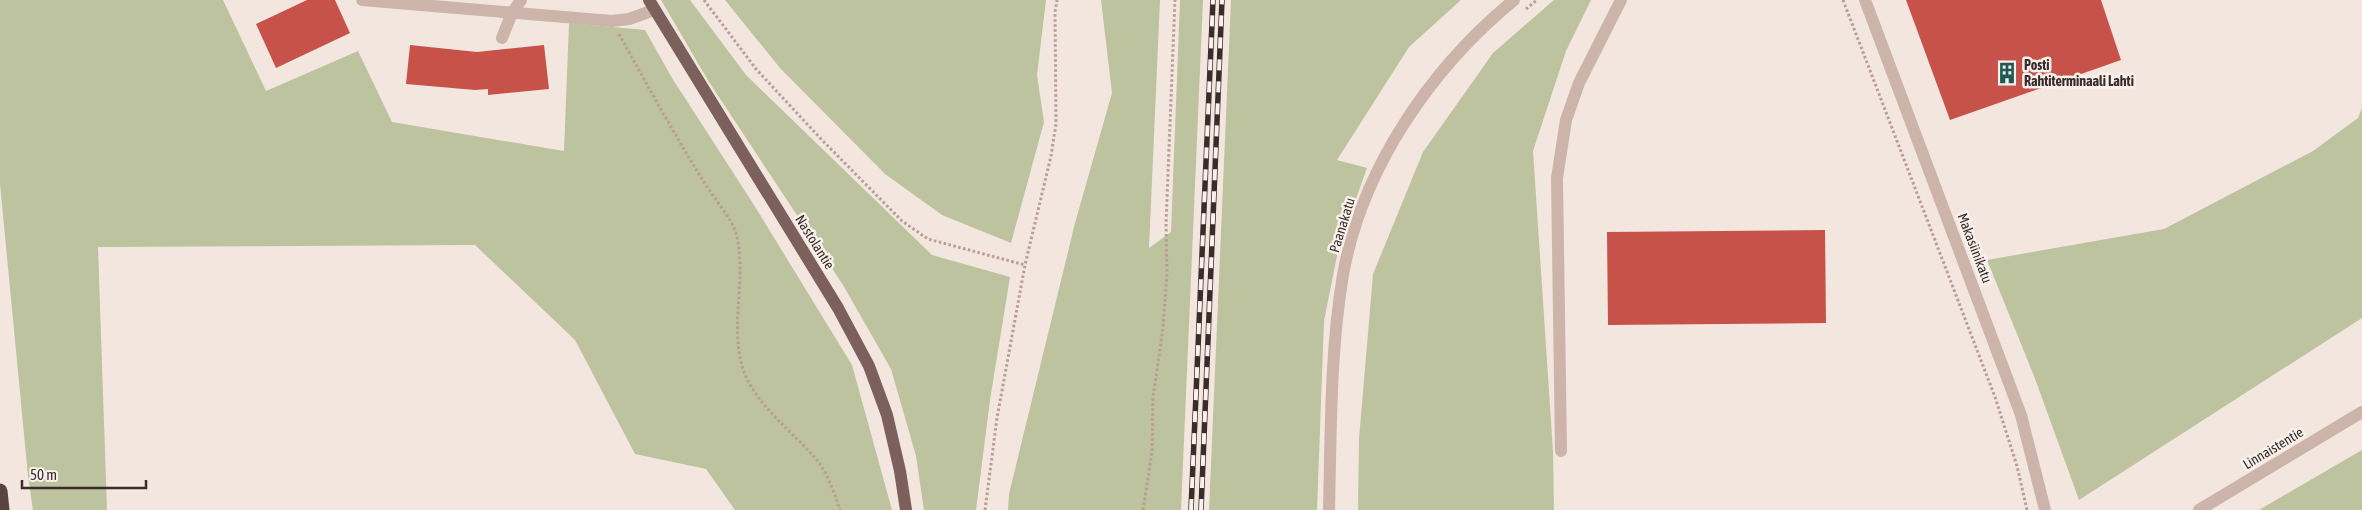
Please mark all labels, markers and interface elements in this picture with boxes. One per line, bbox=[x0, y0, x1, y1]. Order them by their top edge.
place label: Posti Rahtiterminaali Lahti bbox=[2024, 57, 2134, 89]
building icon: Posti Rahtiterminaali Lahti bbox=[1994, 60, 2020, 86]
street label: Paanakatu bbox=[1326, 196, 1358, 254]
street label: Makasiinikatu bbox=[1954, 211, 1996, 285]
street label: Nastolantie bbox=[792, 212, 838, 272]
street label: Linnaistentie bbox=[2240, 424, 2306, 472]
scale bar bbox=[22, 458, 146, 490]
text: 50 m bbox=[30, 466, 57, 483]

